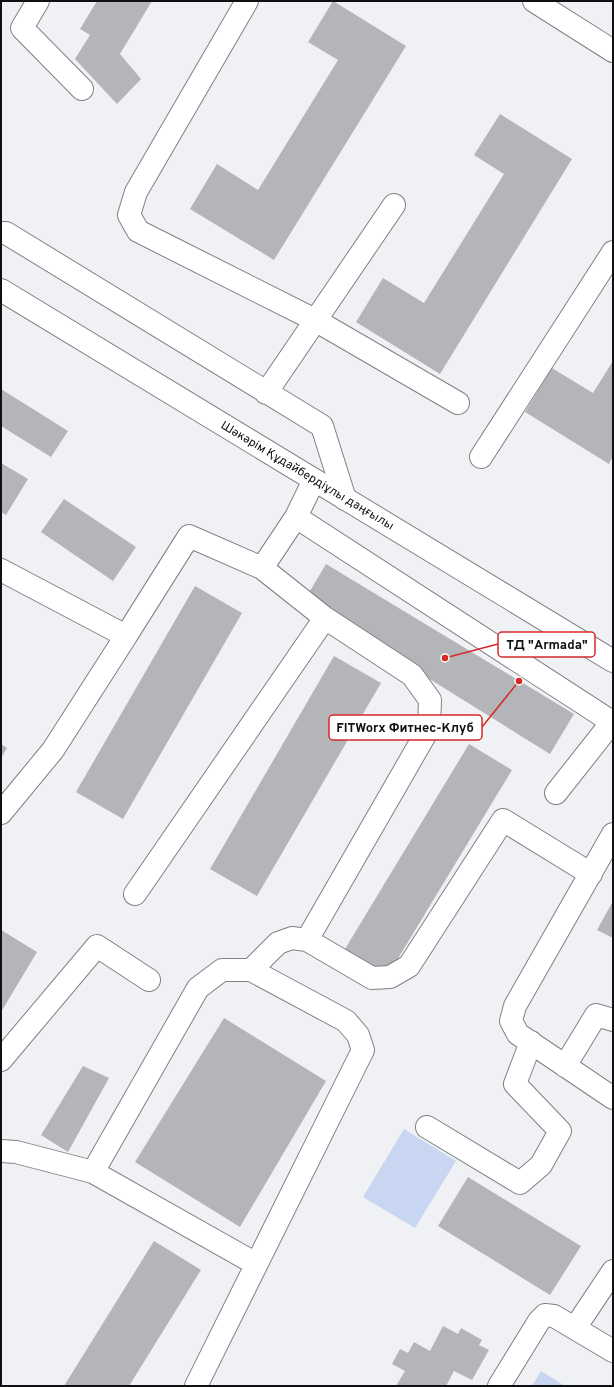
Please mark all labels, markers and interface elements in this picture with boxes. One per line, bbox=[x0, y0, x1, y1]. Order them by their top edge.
street label: Шәкәрім Құдайбердіұлы даңғылы bbox=[217, 418, 397, 534]
callout: ТД "Armada" bbox=[498, 632, 595, 657]
text: ТД "Armada" bbox=[506, 638, 588, 654]
callout: FITWorx Фитнес-Клуб bbox=[329, 715, 482, 740]
text: FITWorx Фитнес-Клуб bbox=[336, 721, 474, 737]

